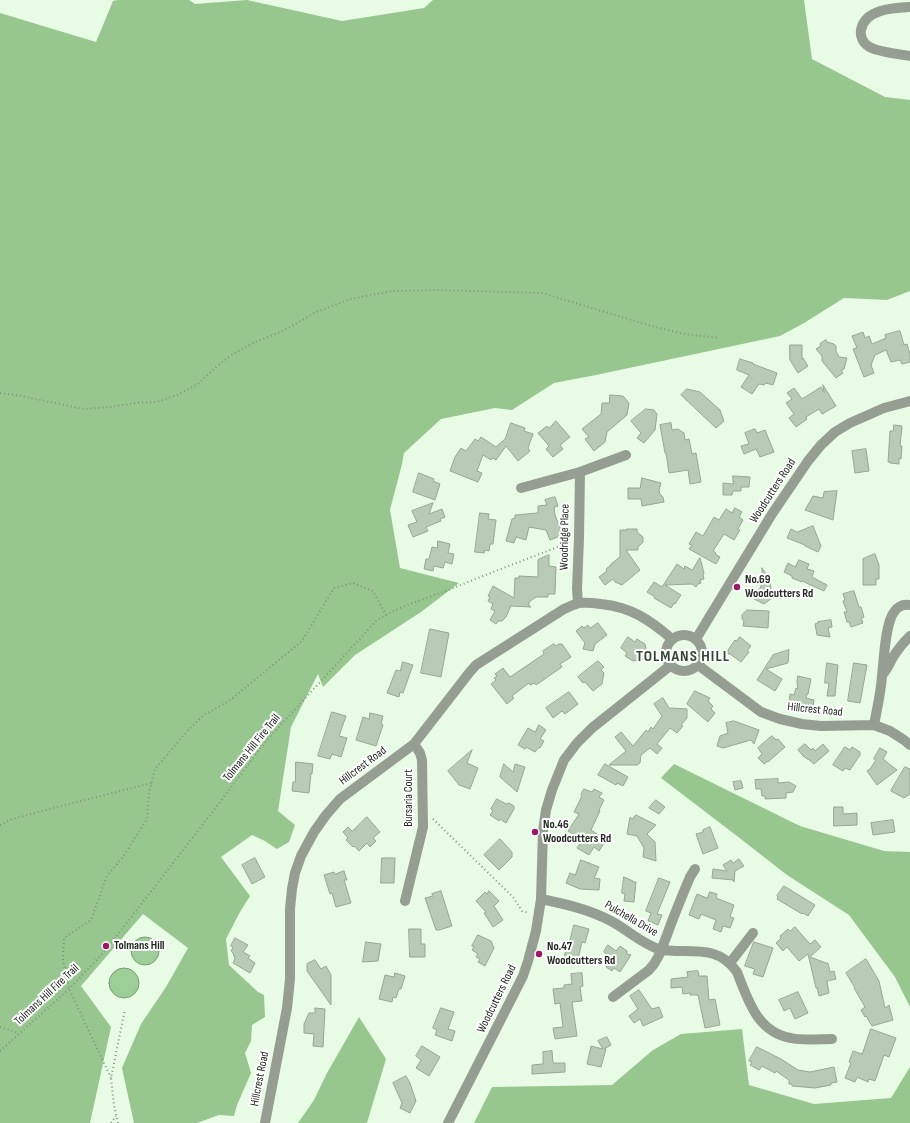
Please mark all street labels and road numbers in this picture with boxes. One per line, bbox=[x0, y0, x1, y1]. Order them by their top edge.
street label: Woodcutters Road bbox=[747, 456, 799, 526]
street label: Woodridge Place bbox=[557, 504, 573, 570]
street label: Hillcrest Road bbox=[787, 700, 843, 720]
street label: Tolmans Hill Fire Trail bbox=[220, 711, 284, 785]
street label: Hillcrest Road bbox=[337, 744, 389, 788]
street label: Bursaria Court bbox=[402, 769, 416, 827]
street label: Pulchella Drive bbox=[602, 898, 660, 940]
street label: Tolmans Hill Fire Trail bbox=[12, 961, 82, 1029]
street label: Woodcutters Road bbox=[474, 963, 520, 1035]
street label: Hillcrest Road bbox=[248, 1050, 272, 1108]

